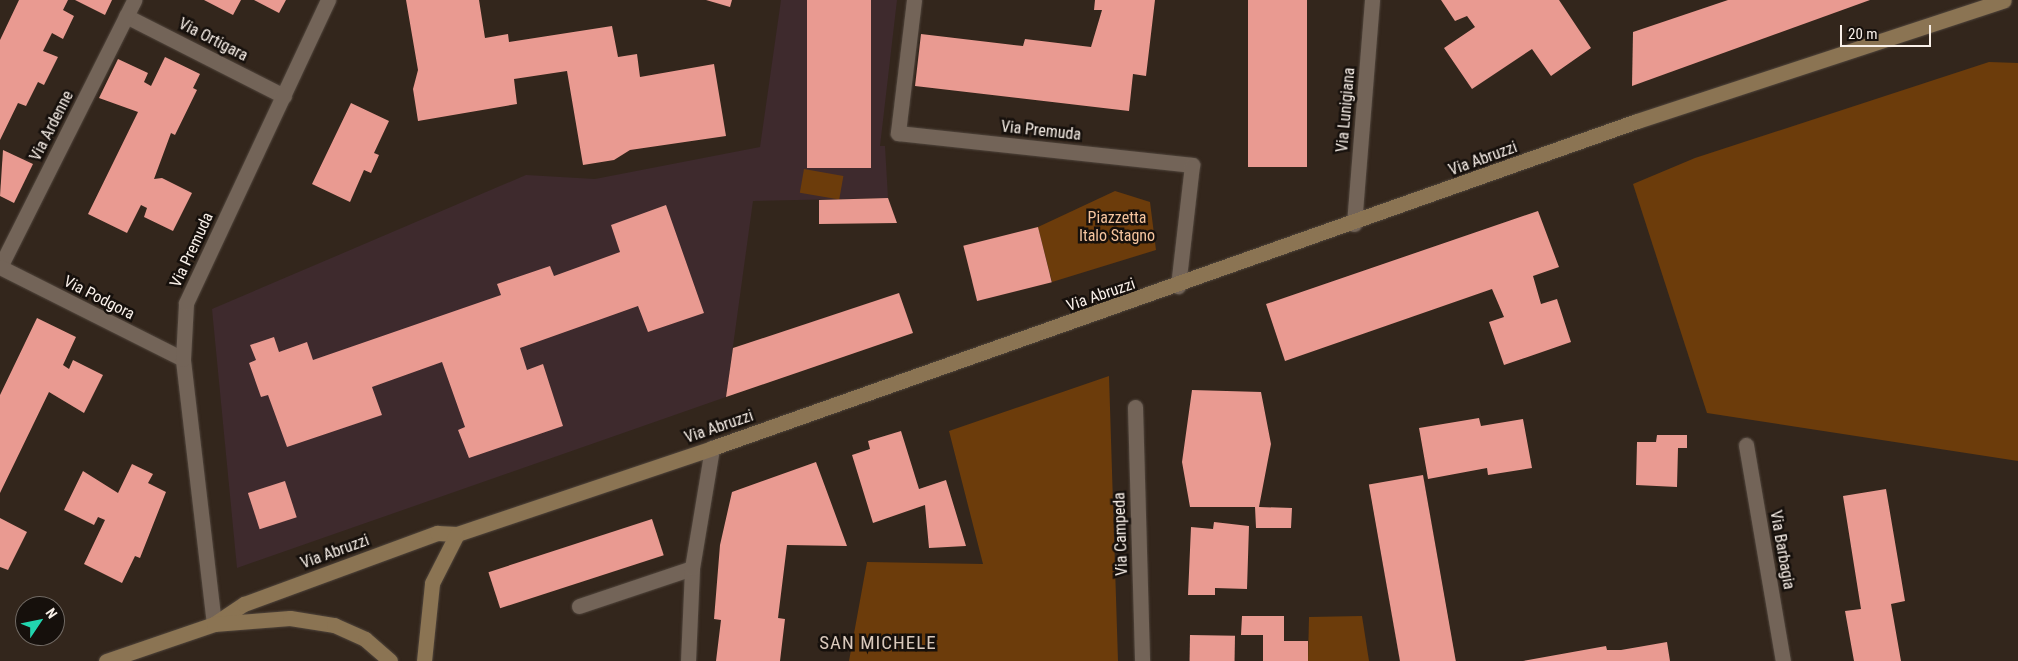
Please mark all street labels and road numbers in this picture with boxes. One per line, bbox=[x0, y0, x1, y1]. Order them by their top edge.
street label: Via Ortigara bbox=[175, 14, 251, 66]
street label: Via Lunigiana bbox=[1333, 67, 1359, 153]
street label: Via Ardenne bbox=[26, 88, 78, 164]
street label: Via Premuda bbox=[1000, 117, 1082, 145]
street label: Via Abruzzi bbox=[1446, 138, 1520, 180]
street label: Via Premuda bbox=[166, 209, 218, 291]
street label: Via Podgora bbox=[60, 272, 138, 324]
street label: Via Abruzzi bbox=[1064, 274, 1138, 316]
street label: Via Abruzzi bbox=[682, 406, 756, 448]
street label: Via Campeda bbox=[1110, 492, 1132, 576]
street label: Via Barbagia bbox=[1766, 509, 1798, 591]
street label: Via Abruzzi bbox=[298, 531, 372, 573]

